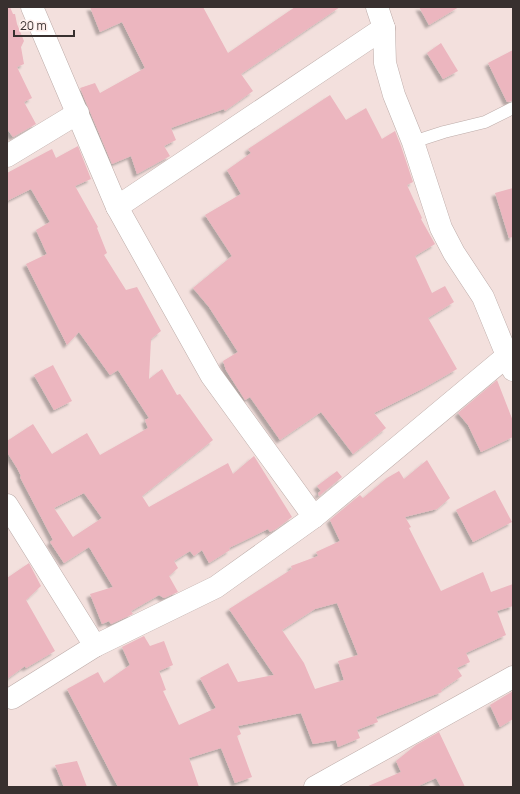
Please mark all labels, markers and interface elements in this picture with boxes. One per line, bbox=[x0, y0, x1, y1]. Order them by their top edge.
scale bar bbox=[14, 12, 74, 38]
text: 20 m bbox=[20, 17, 47, 34]

